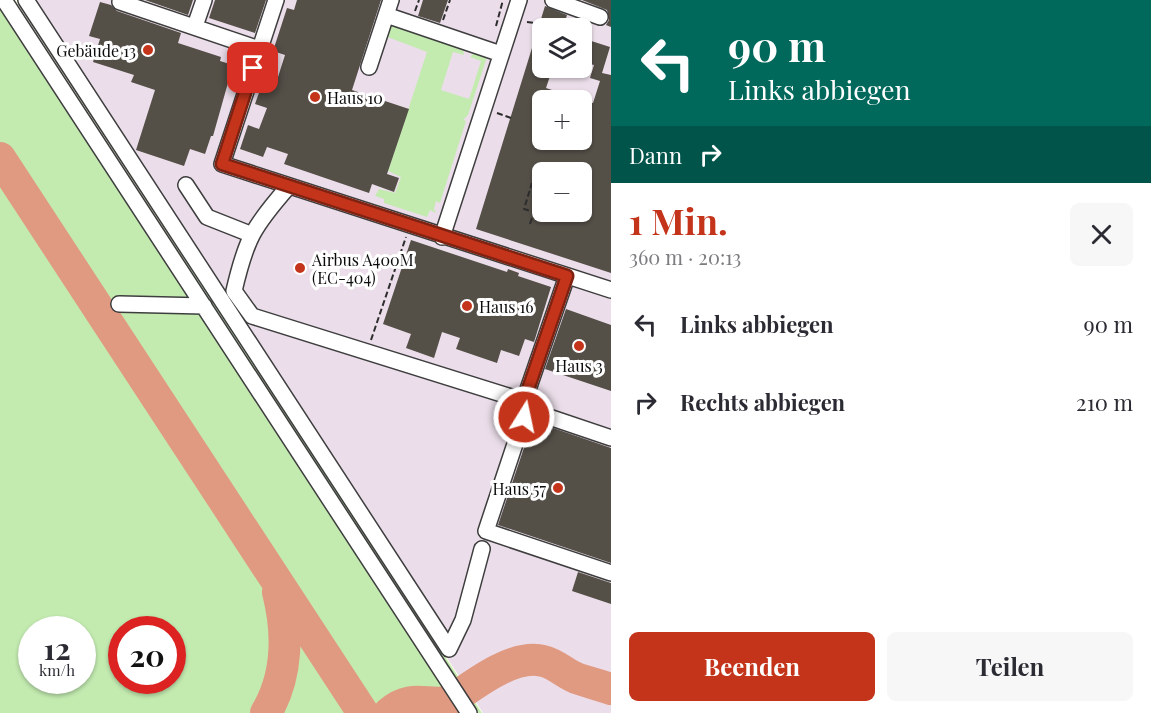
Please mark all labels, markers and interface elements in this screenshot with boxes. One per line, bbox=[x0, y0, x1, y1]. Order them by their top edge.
text: 90 m bbox=[728, 17, 826, 73]
map controls bbox=[532, 18, 592, 222]
button: layers bbox=[532, 18, 592, 78]
icon: left bbox=[629, 24, 707, 102]
place label: Gebäude 13 bbox=[56, 40, 136, 61]
pin bbox=[227, 42, 278, 93]
marker: Gebäude 13 bbox=[141, 43, 155, 57]
icon: arrive bbox=[236, 51, 269, 84]
text: Links abbiegen bbox=[728, 71, 911, 107]
place label: Haus 10 bbox=[327, 87, 383, 108]
marker: Haus 10 bbox=[308, 90, 322, 104]
button: + bbox=[532, 90, 592, 150]
icon: right bbox=[694, 138, 727, 171]
text: Dann bbox=[629, 140, 682, 170]
button: − bbox=[532, 162, 592, 222]
text: 1 Min. bbox=[629, 196, 728, 244]
button: close bbox=[1070, 203, 1133, 266]
text: 360 m · 20:13 bbox=[629, 243, 741, 270]
place label: Airbus A400M (EC-404) bbox=[311, 249, 414, 288]
marker: Airbus A400M (EC-404) bbox=[293, 261, 307, 275]
place label: Haus 16 bbox=[479, 296, 534, 317]
marker: Haus 16 bbox=[460, 299, 474, 313]
icon: left bbox=[629, 308, 662, 341]
text: Links abbiegen bbox=[680, 309, 834, 339]
text: 90 m bbox=[1084, 309, 1133, 339]
marker: Haus 3 bbox=[572, 339, 586, 353]
place label: Haus 3 bbox=[555, 355, 603, 376]
position arrow bbox=[492, 385, 556, 449]
icon: right bbox=[629, 386, 662, 419]
text: Rechts abbiegen bbox=[680, 387, 845, 417]
text: 210 m bbox=[1076, 387, 1133, 417]
place label: Haus 57 bbox=[492, 478, 546, 499]
marker: Haus 57 bbox=[551, 481, 565, 495]
speed limit sign: 20 bbox=[108, 616, 186, 694]
text: 12 bbox=[43, 628, 71, 668]
button: Beenden bbox=[629, 632, 875, 701]
button: Teilen bbox=[887, 632, 1133, 701]
text: km/h bbox=[39, 660, 75, 680]

